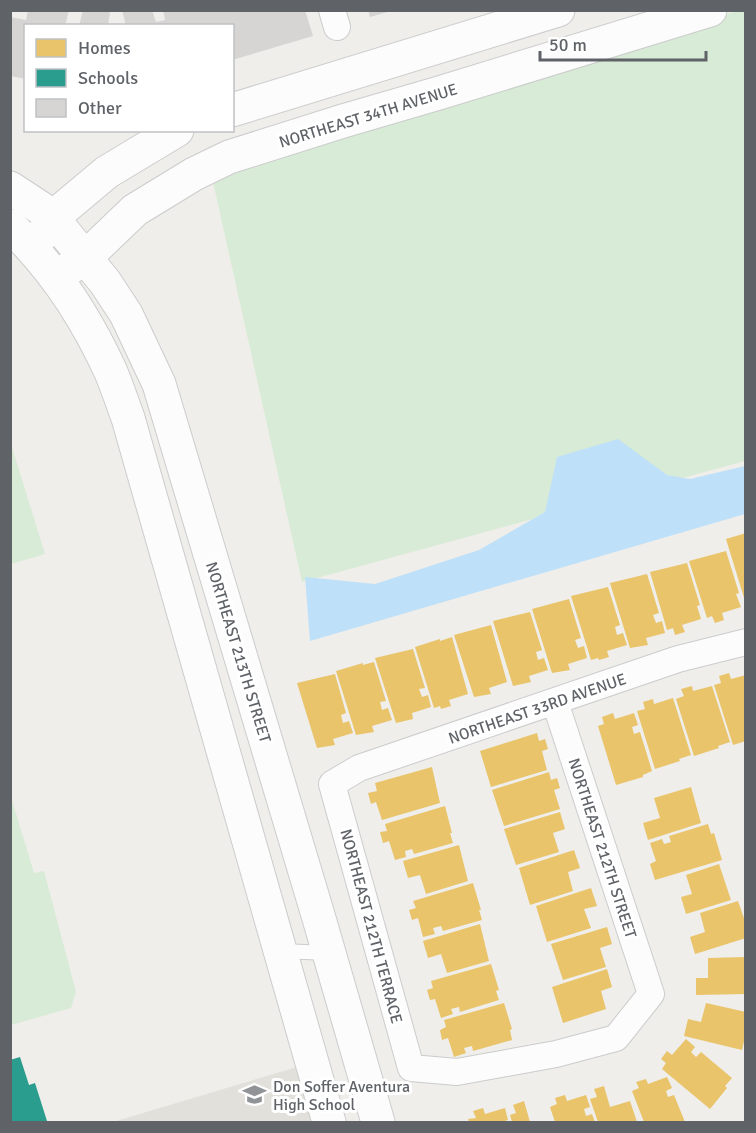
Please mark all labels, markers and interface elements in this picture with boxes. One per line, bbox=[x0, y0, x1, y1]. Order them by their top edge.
legend bbox=[24, 24, 234, 132]
scale bar bbox=[540, 24, 706, 62]
text: 50 m bbox=[549, 34, 587, 56]
text: Homes bbox=[78, 37, 131, 59]
text: Schools bbox=[78, 67, 138, 89]
street label: NORTHEAST 34TH AVENUE bbox=[277, 79, 460, 153]
text: Other bbox=[78, 97, 122, 119]
street label: NORTHEAST 213TH STREET bbox=[201, 559, 275, 745]
street label: NORTHEAST 33RD AVENUE bbox=[446, 669, 629, 749]
street label: NORTHEAST 212TH STREET bbox=[563, 756, 641, 941]
street label: NORTHEAST 212TH TERRACE bbox=[335, 827, 407, 1026]
place label: Don Soffer Aventura High School bbox=[273, 1077, 410, 1115]
school or university icon: Don Soffer Aventura High School bbox=[242, 1082, 268, 1108]

